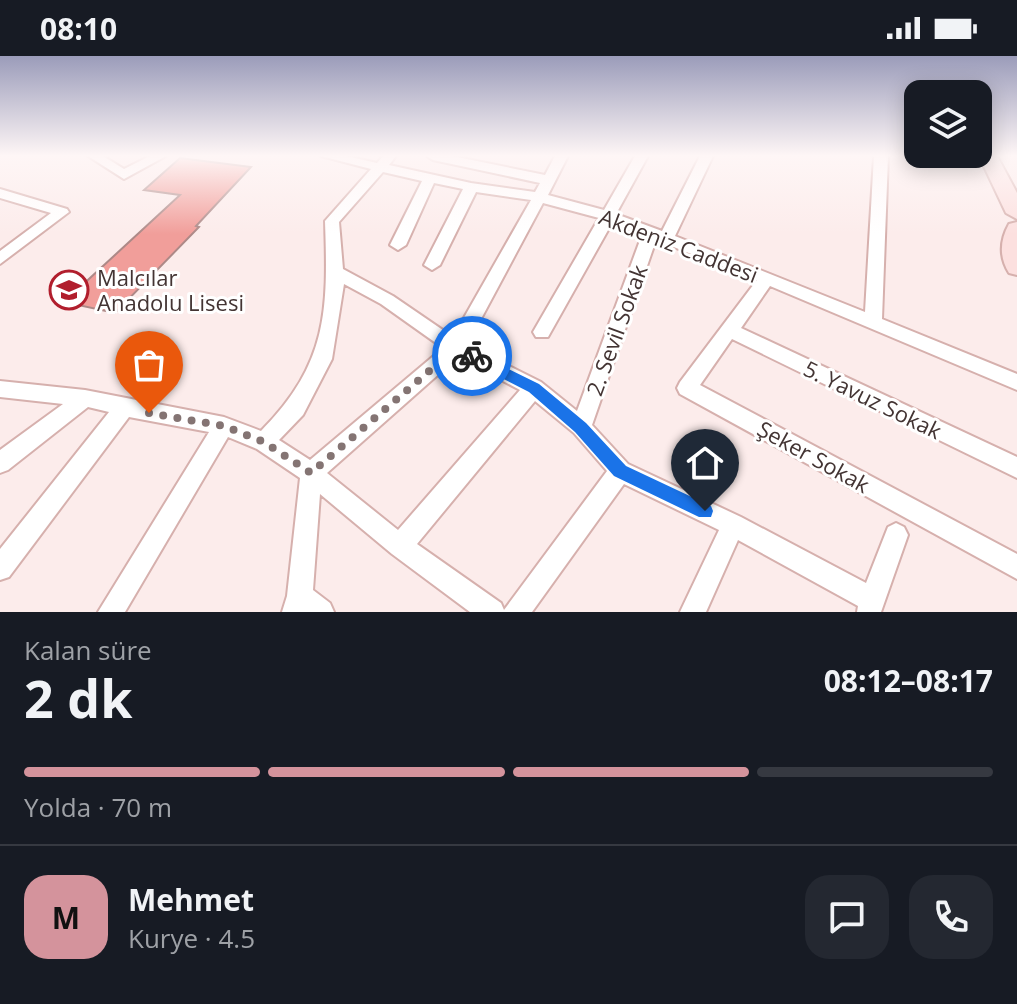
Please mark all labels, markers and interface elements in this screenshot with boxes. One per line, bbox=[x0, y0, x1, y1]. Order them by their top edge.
text: 08:10 bbox=[40, 8, 117, 49]
map controls bbox=[904, 80, 992, 168]
button: layers bbox=[904, 80, 992, 168]
street label: Akdeniz Caddesi bbox=[595, 201, 763, 289]
street label: 2. Sevil Sokak bbox=[578, 260, 654, 399]
place label: Malcılar Anadolu Lisesi bbox=[97, 262, 244, 317]
school or university icon: Malcılar Anadolu Lisesi bbox=[48, 269, 90, 311]
courier bbox=[432, 316, 512, 396]
pin bbox=[115, 331, 183, 413]
icon: bike bbox=[450, 334, 494, 378]
icon: bag bbox=[127, 343, 171, 387]
street label: 5. Yavuz Sokak bbox=[799, 353, 947, 445]
street label: Şeker Sokak bbox=[753, 413, 876, 499]
pin bbox=[671, 429, 739, 511]
icon: home bbox=[683, 441, 727, 485]
text: Kalan süre bbox=[24, 632, 152, 668]
text: 08:12–08:17 bbox=[824, 660, 993, 701]
text: 2 dk bbox=[24, 662, 132, 733]
text: Yolda · 70 m bbox=[24, 789, 172, 825]
button: chat bbox=[805, 875, 889, 959]
button: phone bbox=[909, 875, 993, 959]
text: Mehmet bbox=[128, 879, 254, 920]
text: M bbox=[52, 897, 80, 938]
text: Kurye · 4.5 bbox=[128, 920, 255, 956]

